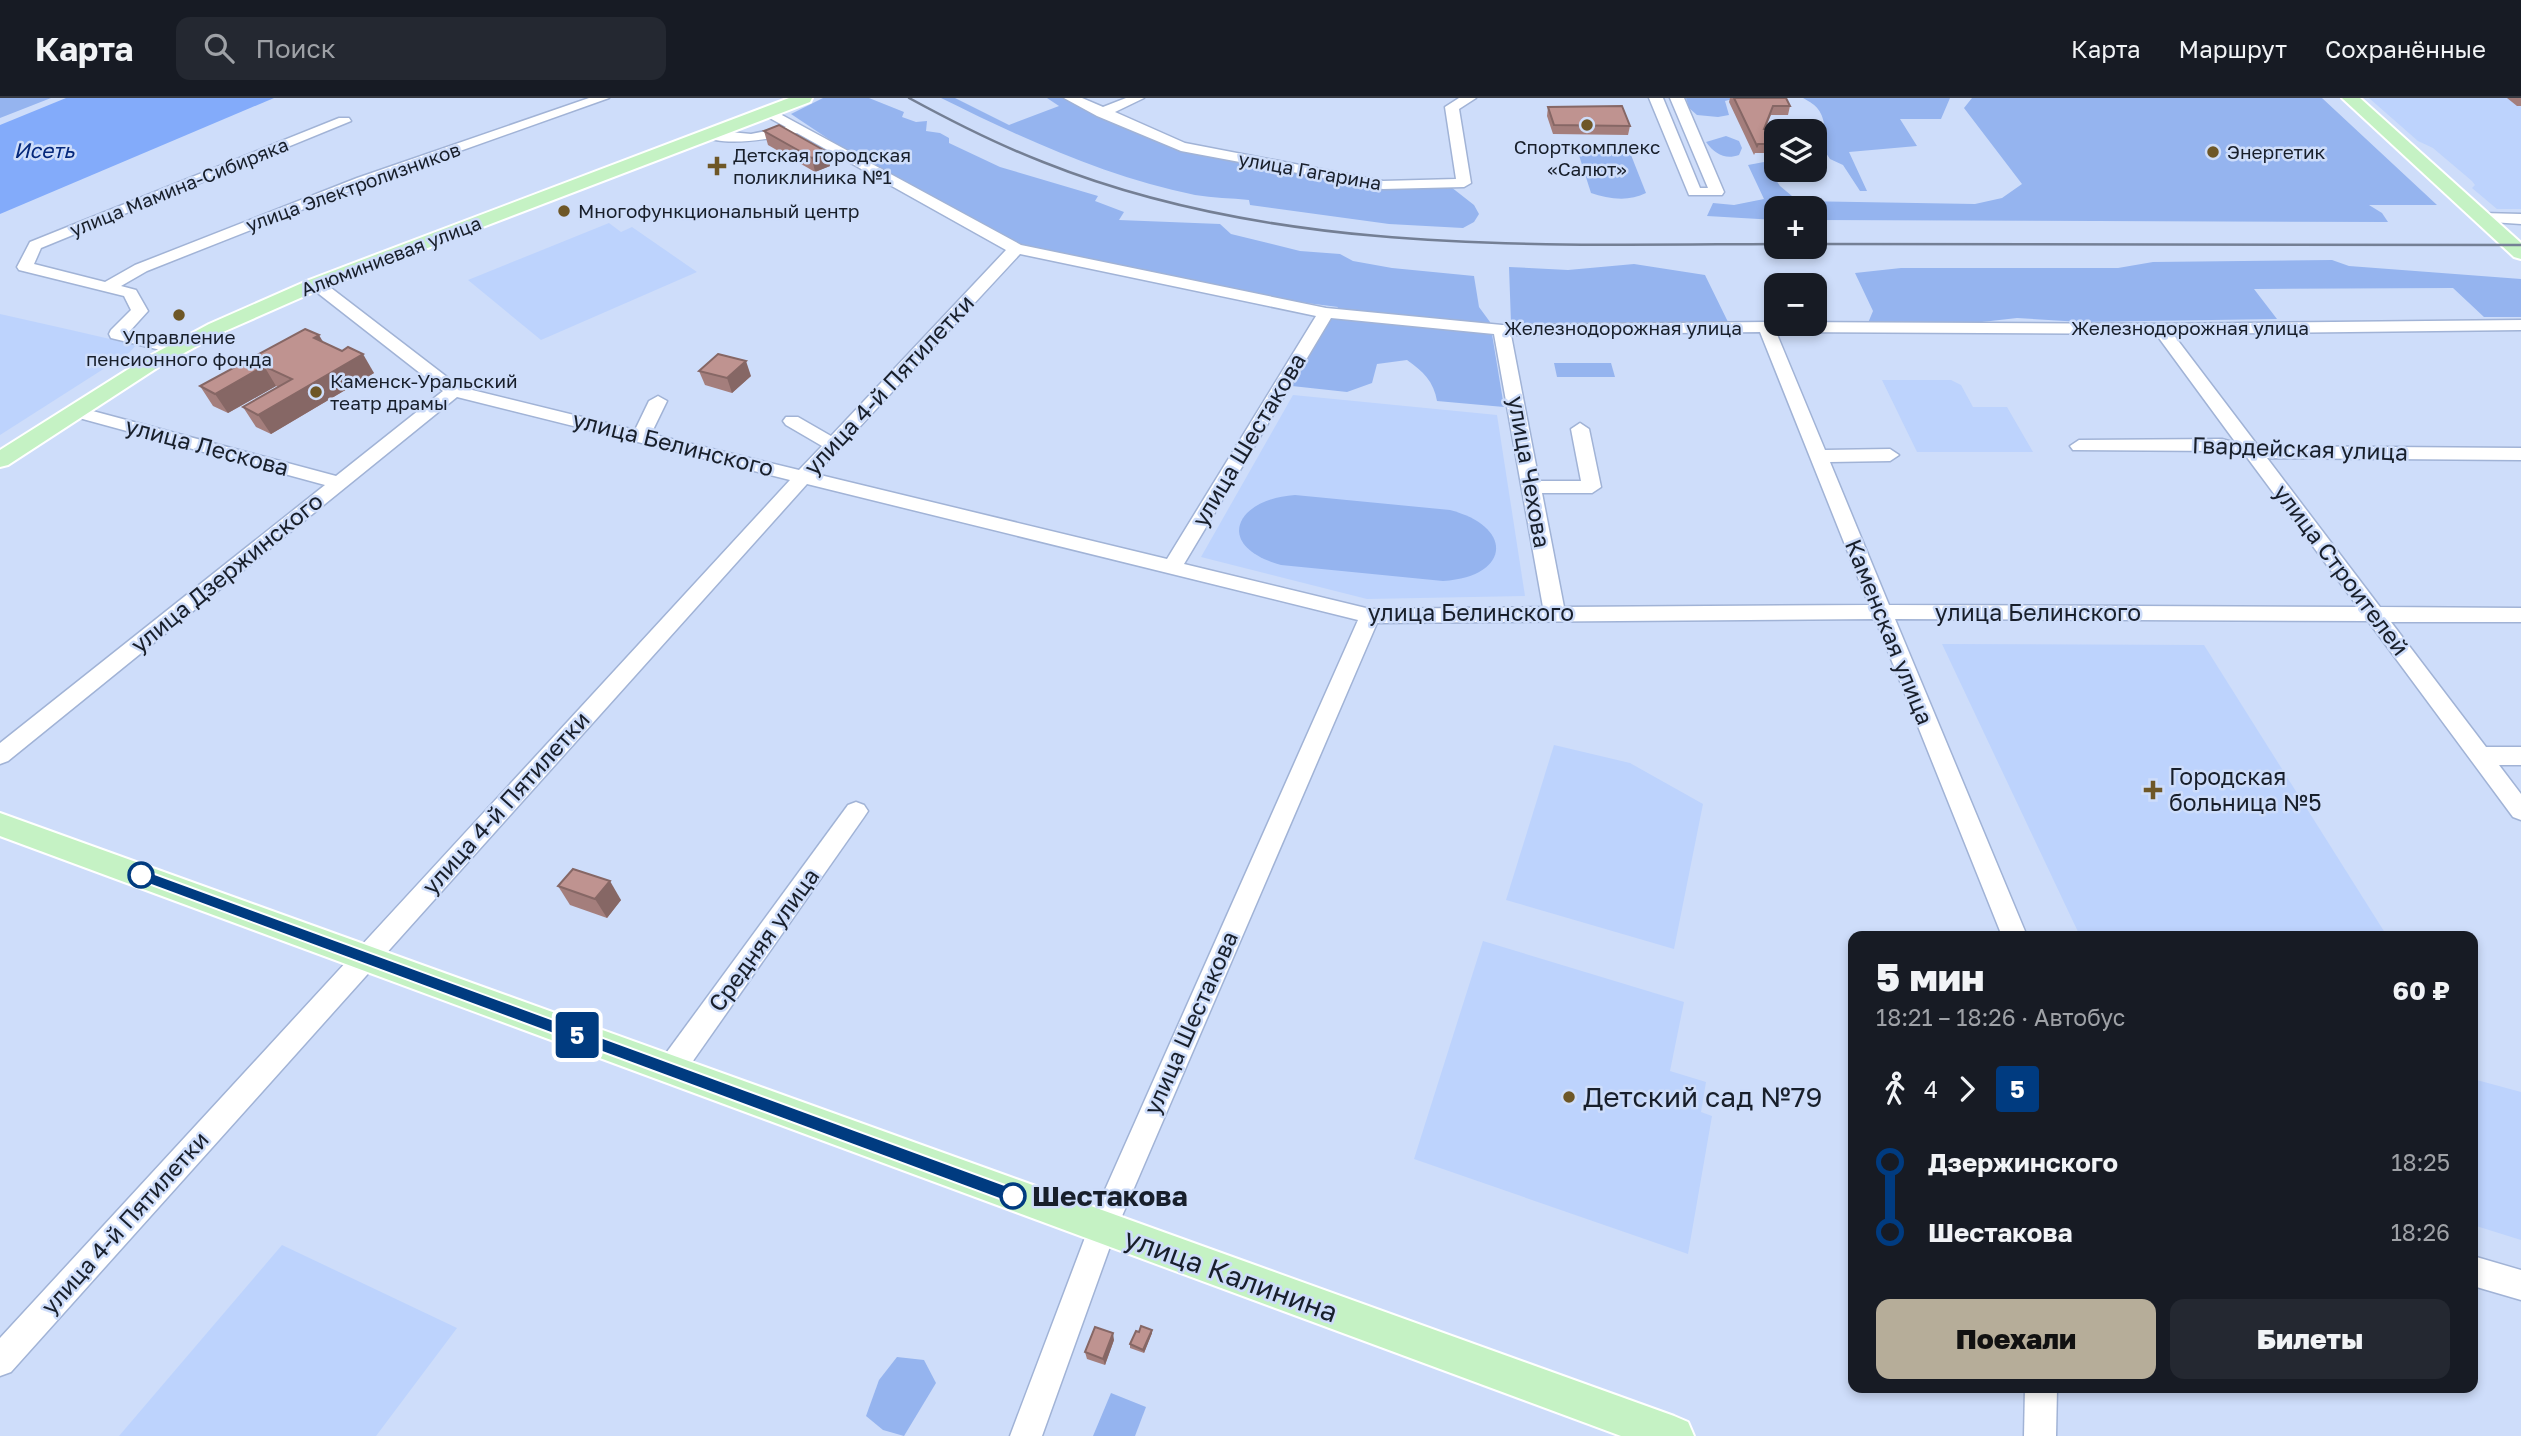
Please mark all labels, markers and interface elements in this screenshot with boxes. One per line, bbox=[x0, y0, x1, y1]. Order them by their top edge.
search box bbox=[176, 17, 666, 80]
text: Карта bbox=[35, 29, 134, 68]
icon: search bbox=[200, 29, 238, 67]
text: Поиск bbox=[256, 33, 336, 64]
text: Карта bbox=[2071, 34, 2141, 63]
text: Маршрут bbox=[2179, 34, 2287, 63]
text: Сохранённые bbox=[2325, 34, 2486, 63]
marker: Спорткомплекс «Салют» bbox=[1579, 117, 1595, 133]
map controls bbox=[1764, 119, 1827, 336]
button: layers bbox=[1764, 119, 1827, 182]
street label: улица Мамина-Сибиряка bbox=[66, 132, 291, 241]
place label: Спорткомплекс «Салют» bbox=[1514, 135, 1660, 180]
water label: Исеть bbox=[14, 137, 75, 163]
street label: улица Электролизников bbox=[242, 137, 463, 236]
place label: Энергетик bbox=[2227, 140, 2325, 163]
place label: Детская городская поликлиника №1 bbox=[733, 143, 911, 188]
marker: Энергетик bbox=[2205, 144, 2221, 160]
street label: улица Гагарина bbox=[1237, 147, 1383, 194]
marker: Детская городская поликлиника №1 bbox=[707, 156, 727, 176]
button: + bbox=[1764, 196, 1827, 259]
place label: Многофункциональный центр bbox=[578, 199, 860, 222]
marker: Многофункциональный центр bbox=[556, 203, 572, 219]
street label: Алюминиевая улица bbox=[297, 211, 484, 301]
button: − bbox=[1764, 273, 1827, 336]
street label: улица 4-й Пятилетки bbox=[797, 288, 979, 480]
marker: Управление пенсионного фонда bbox=[171, 307, 187, 323]
street label: Железнодорожная улица bbox=[1504, 316, 1742, 339]
street label: Железнодорожная улица bbox=[2071, 316, 2309, 339]
place label: Управление пенсионного фонда bbox=[86, 325, 272, 370]
street label: улица Шестакова bbox=[1185, 348, 1311, 531]
place label: Каменск-Уральский театр драмы bbox=[330, 369, 518, 414]
marker: Каменск-Уральский театр драмы bbox=[308, 384, 324, 400]
street label: улица Чехова bbox=[1503, 394, 1557, 550]
street label: улица Белинского bbox=[570, 404, 777, 482]
street label: улица Лескова bbox=[122, 411, 292, 481]
street label: Гвардейская улица bbox=[2191, 430, 2409, 466]
street label: улица Строителей bbox=[2268, 478, 2415, 660]
street label: улица Дзержинского bbox=[125, 486, 328, 658]
street label: Каменская улица bbox=[1840, 535, 1940, 728]
street label: улица Белинского bbox=[1368, 598, 1574, 626]
street label: улица Белинского bbox=[1935, 598, 2141, 626]
street label: улица 4-й Пятилетки bbox=[416, 705, 595, 900]
place label: Городская больница №5 bbox=[2169, 762, 2322, 816]
marker: Городская больница №5 bbox=[2143, 780, 2163, 800]
unlabelled marker bbox=[128, 862, 154, 888]
street label: Средняя улица bbox=[702, 862, 825, 1016]
street label: улица Шестакова bbox=[1137, 927, 1243, 1119]
text: 5 мин bbox=[1876, 954, 1985, 999]
text: 60 ₽ bbox=[2393, 975, 2450, 1006]
text: 18:21 – 18:26 · Автобус bbox=[1876, 1003, 2125, 1031]
line badge: 5 bbox=[554, 1012, 600, 1058]
text: 5 bbox=[570, 1020, 584, 1049]
icon: walk bbox=[1876, 1070, 1914, 1108]
icon: forward bbox=[1948, 1070, 1986, 1108]
text: 5 bbox=[2010, 1074, 2025, 1103]
text: 4 bbox=[1924, 1075, 1938, 1103]
place label: Детский сад №79 bbox=[1583, 1080, 1823, 1113]
marker: Детский сад №79 bbox=[1561, 1089, 1577, 1105]
street label: улица 4-й Пятилетки bbox=[35, 1125, 214, 1320]
text: Дзержинского bbox=[1928, 1147, 2118, 1178]
text: 18:25 bbox=[2391, 1148, 2450, 1176]
place label: Шестакова bbox=[1032, 1179, 1188, 1212]
marker: Шестакова bbox=[1000, 1183, 1026, 1209]
text: Шестакова bbox=[1928, 1217, 2073, 1248]
text: 18:26 bbox=[2391, 1218, 2450, 1246]
street label: улица Калинина bbox=[1120, 1221, 1342, 1328]
button: Поехали bbox=[1876, 1299, 2156, 1379]
button: Билеты bbox=[2170, 1299, 2450, 1379]

